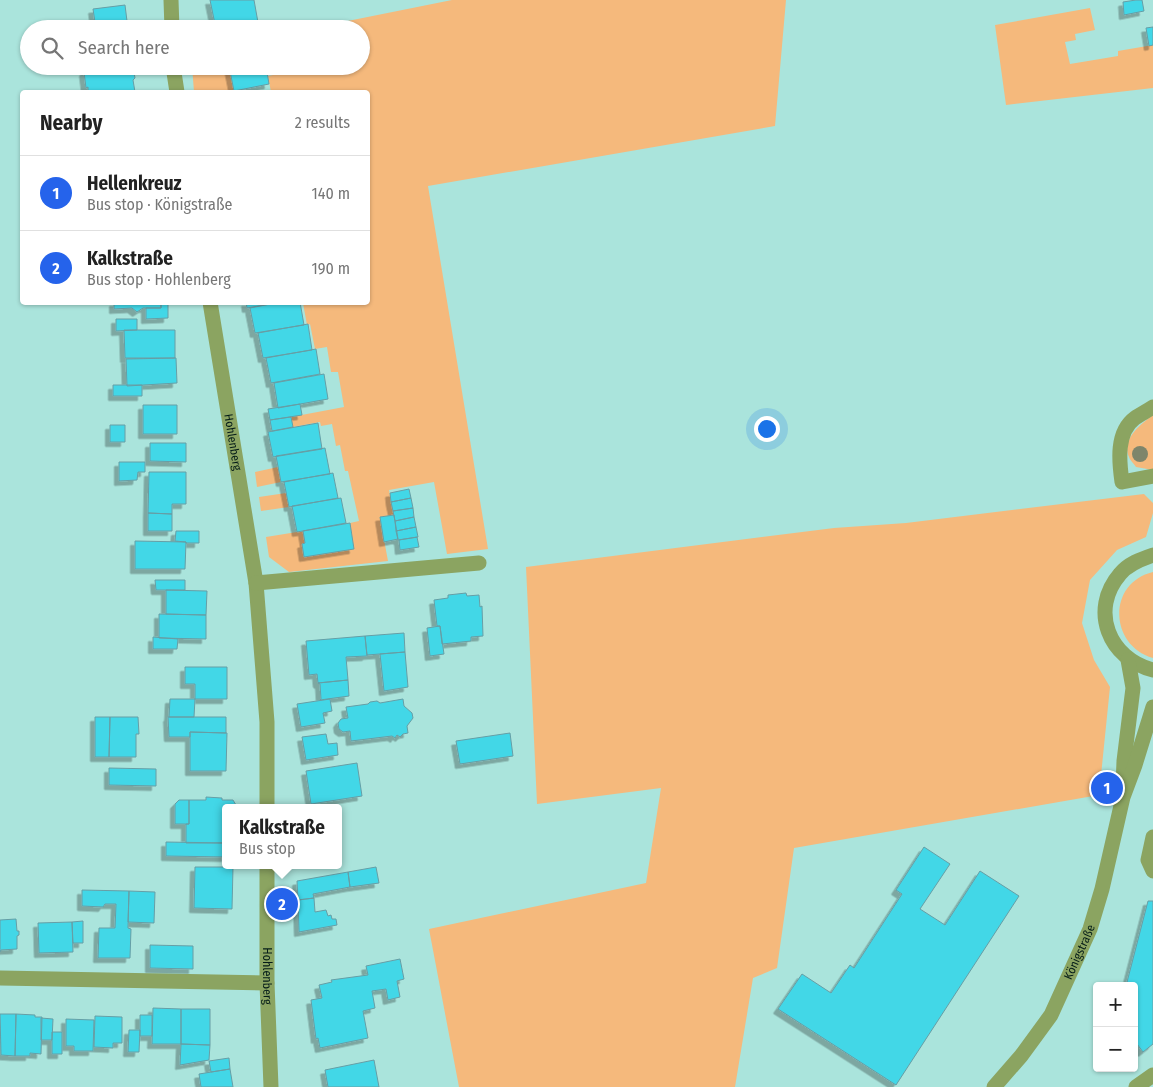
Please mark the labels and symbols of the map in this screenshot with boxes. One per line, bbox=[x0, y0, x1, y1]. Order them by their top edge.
street label: Hohlenberg bbox=[221, 413, 245, 472]
your location bbox=[754, 416, 780, 442]
pin: 1 bbox=[1091, 769, 1123, 807]
pin: 2 bbox=[266, 885, 298, 923]
street label: Königstraße bbox=[1061, 923, 1098, 982]
street label: Hohlenberg bbox=[260, 947, 275, 1005]

